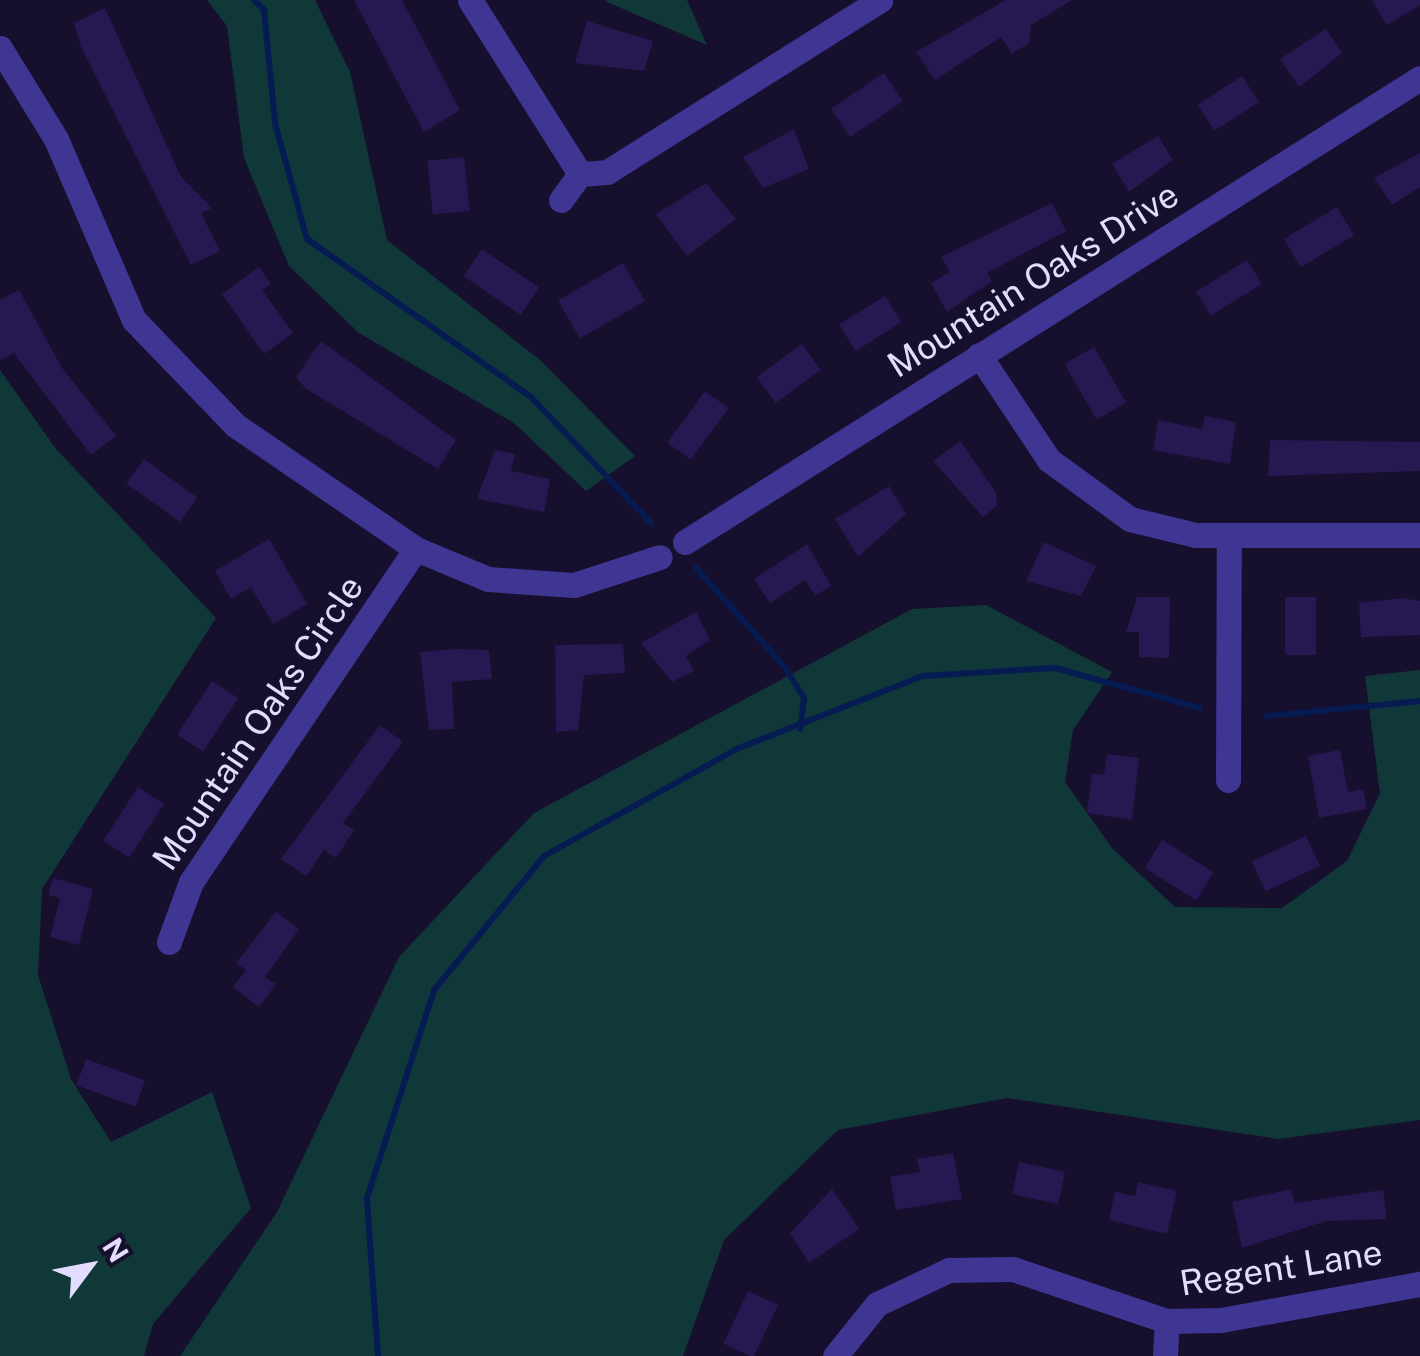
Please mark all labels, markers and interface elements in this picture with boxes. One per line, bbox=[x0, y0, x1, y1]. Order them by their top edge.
street label: Mountain Oaks Drive bbox=[880, 173, 1186, 387]
street label: Mountain Oaks Circle bbox=[144, 568, 372, 878]
north arrow bbox=[40, 1216, 140, 1316]
street label: Regent Lane bbox=[1177, 1231, 1385, 1305]
text: N bbox=[96, 1232, 136, 1268]

